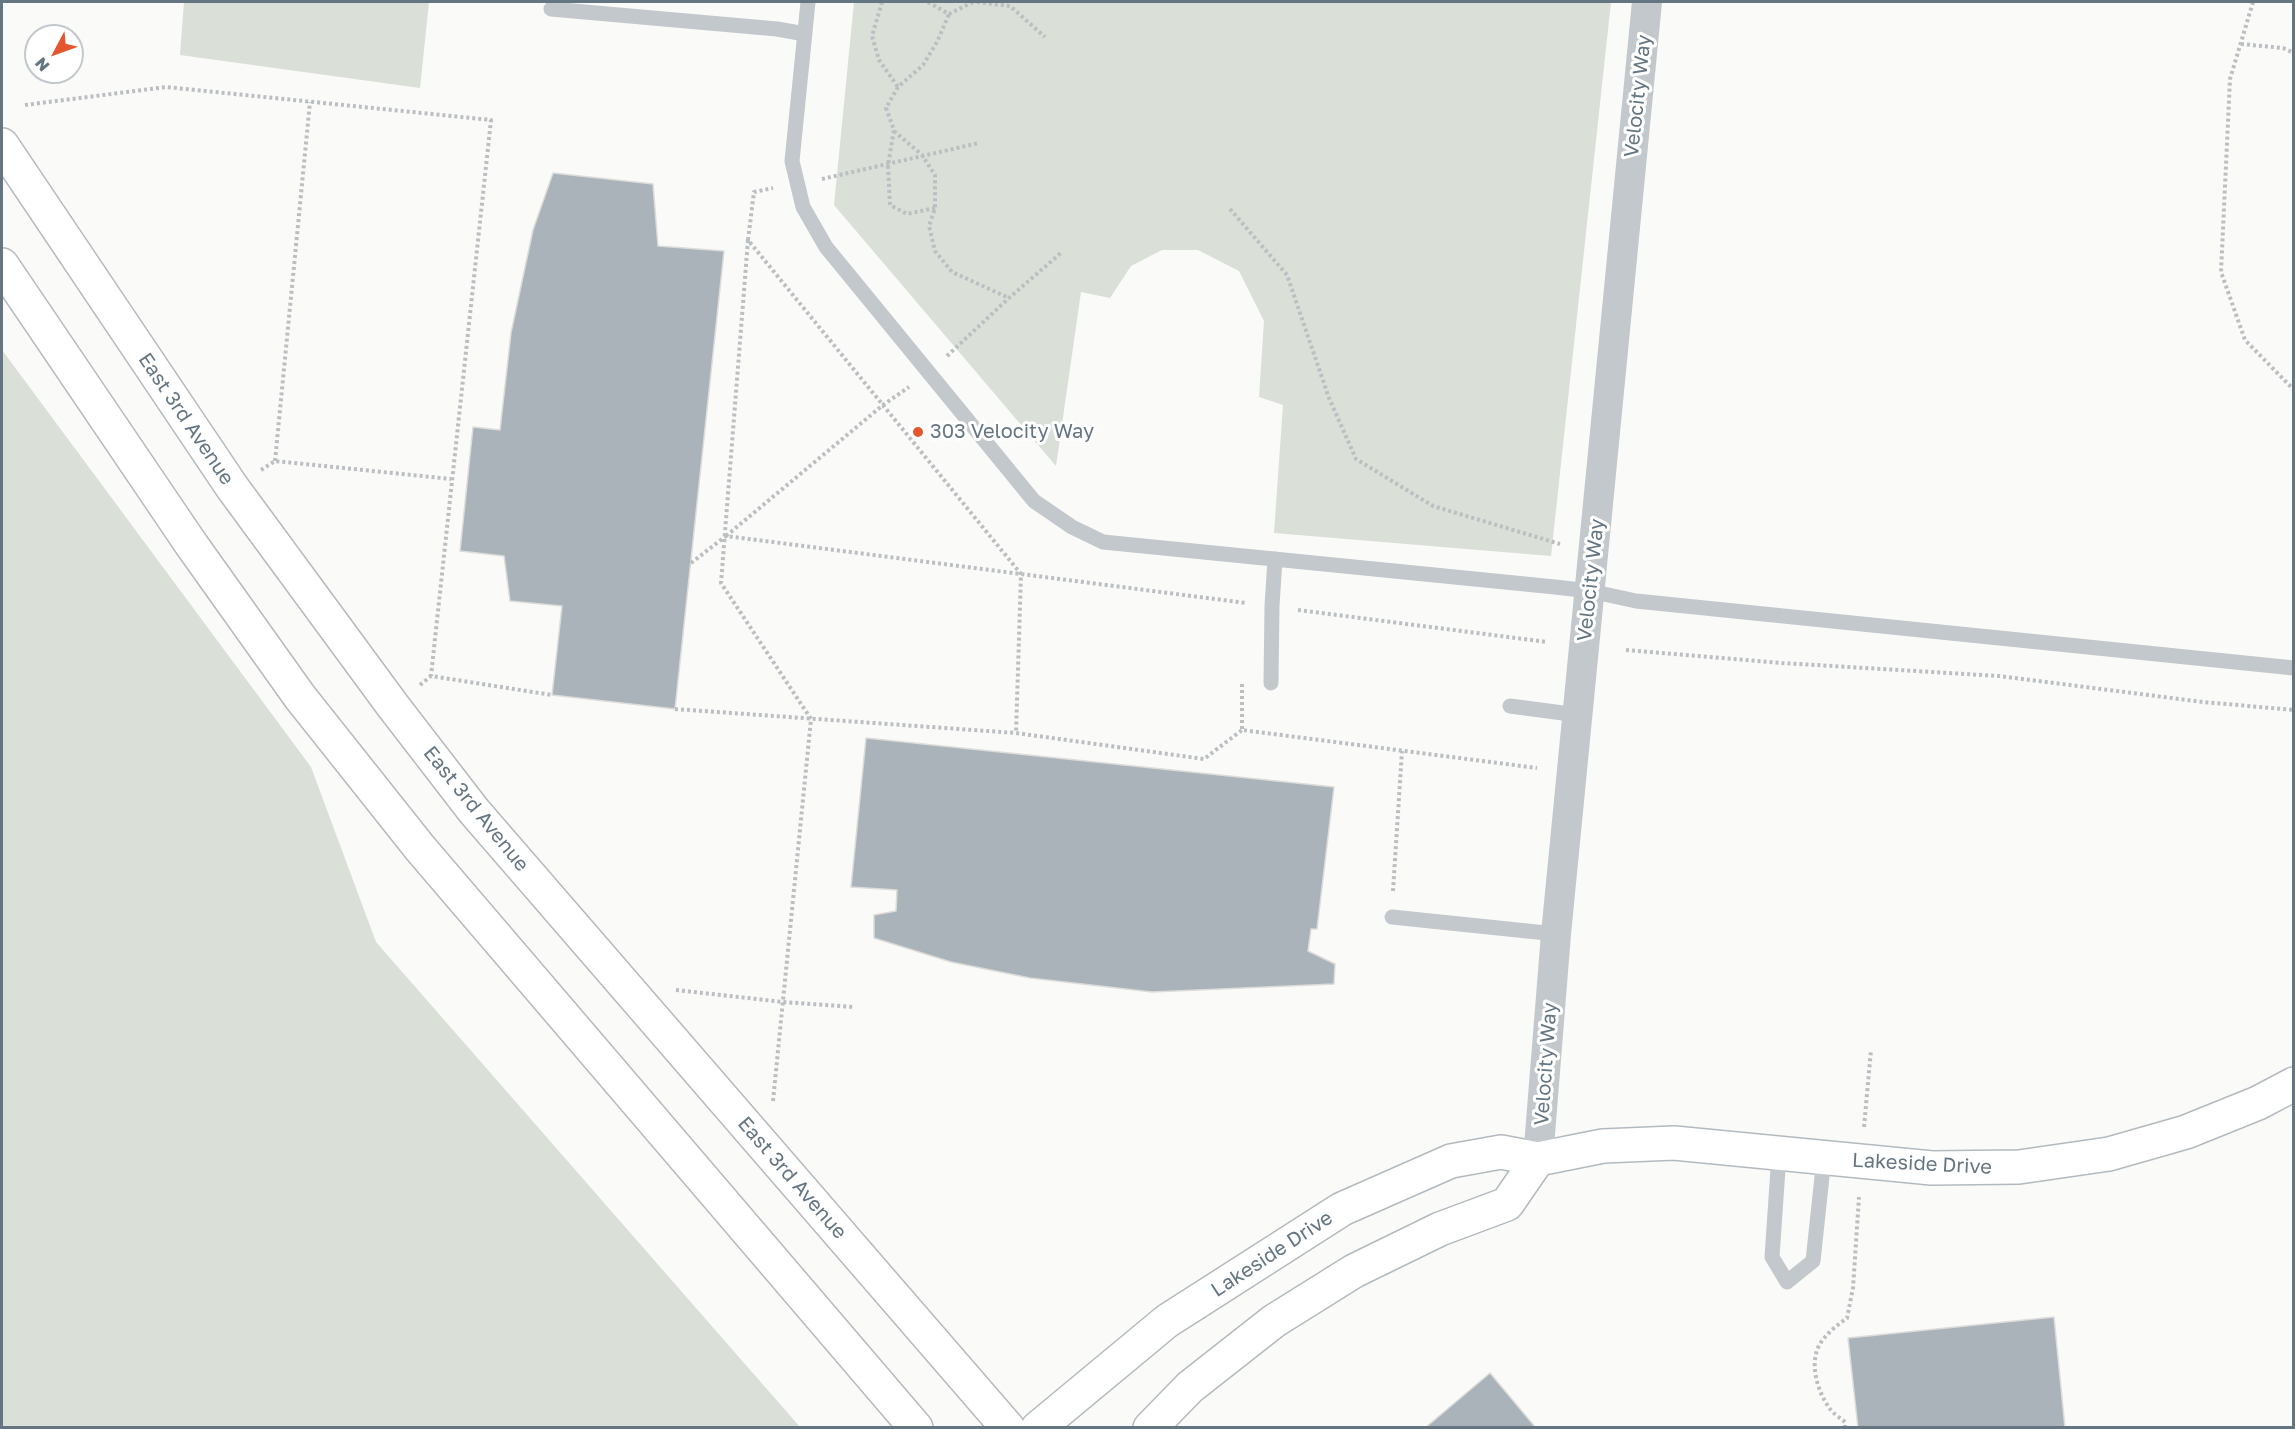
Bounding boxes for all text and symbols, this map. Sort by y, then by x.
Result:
north arrow [24,24,84,84]
street label: Velocity Way [1620,33,1656,159]
text: N [30,53,53,76]
street label: East 3rd Avenue [133,348,239,490]
place label: 303 Velocity Way [930,420,1094,444]
marker: 303 Velocity Way [911,425,925,439]
street label: Velocity Way [1573,517,1609,643]
street label: East 3rd Avenue [418,742,534,876]
street label: Velocity Way [1530,1002,1562,1126]
street label: East 3rd Avenue [732,1112,852,1244]
street label: Lakeside Drive [1852,1148,1992,1180]
street label: Lakeside Drive [1207,1206,1337,1302]

